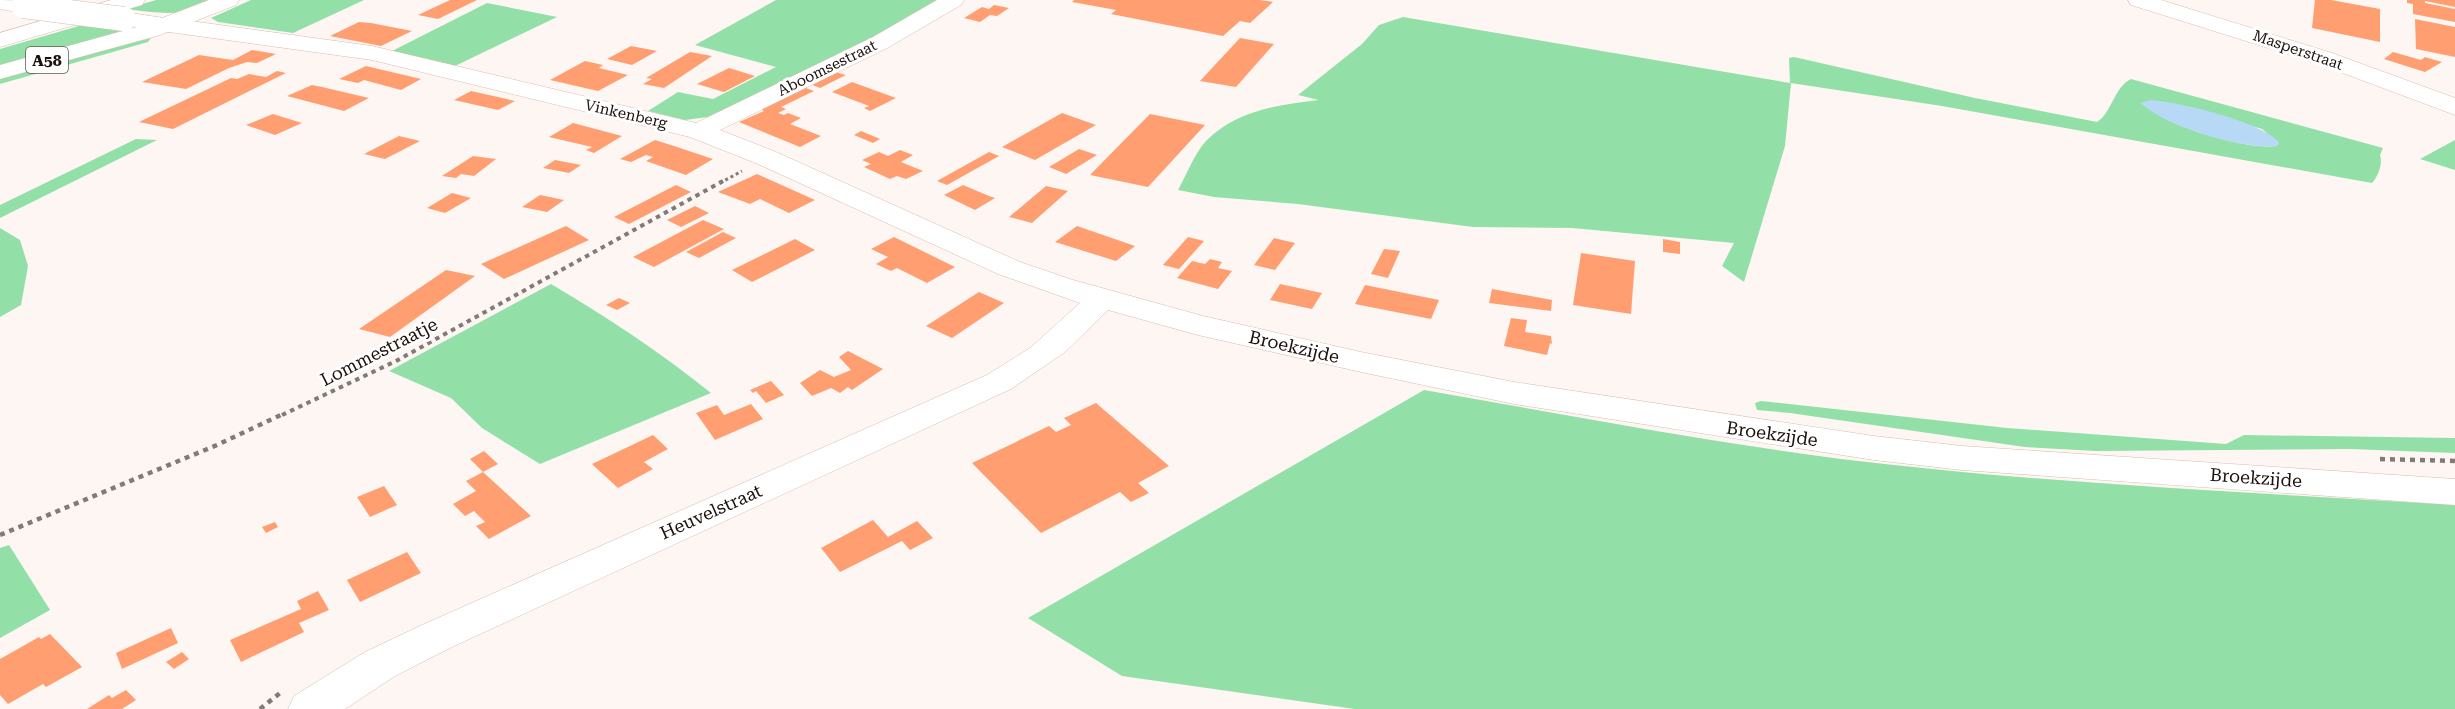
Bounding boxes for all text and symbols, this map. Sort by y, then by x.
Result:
street label: Masperstraat [2251,26,2346,74]
street label: Aboomsestraat [774,36,880,100]
road number: A58 [26,47,68,73]
street label: Vinkenberg [583,96,669,132]
street label: Lommestraatje [317,313,441,390]
street label: Broekzijde [1247,326,1342,367]
street label: Broekzijde [1725,417,1819,450]
street label: Broekzijde [2209,464,2303,491]
street label: Heuvelstraat [656,480,765,543]

